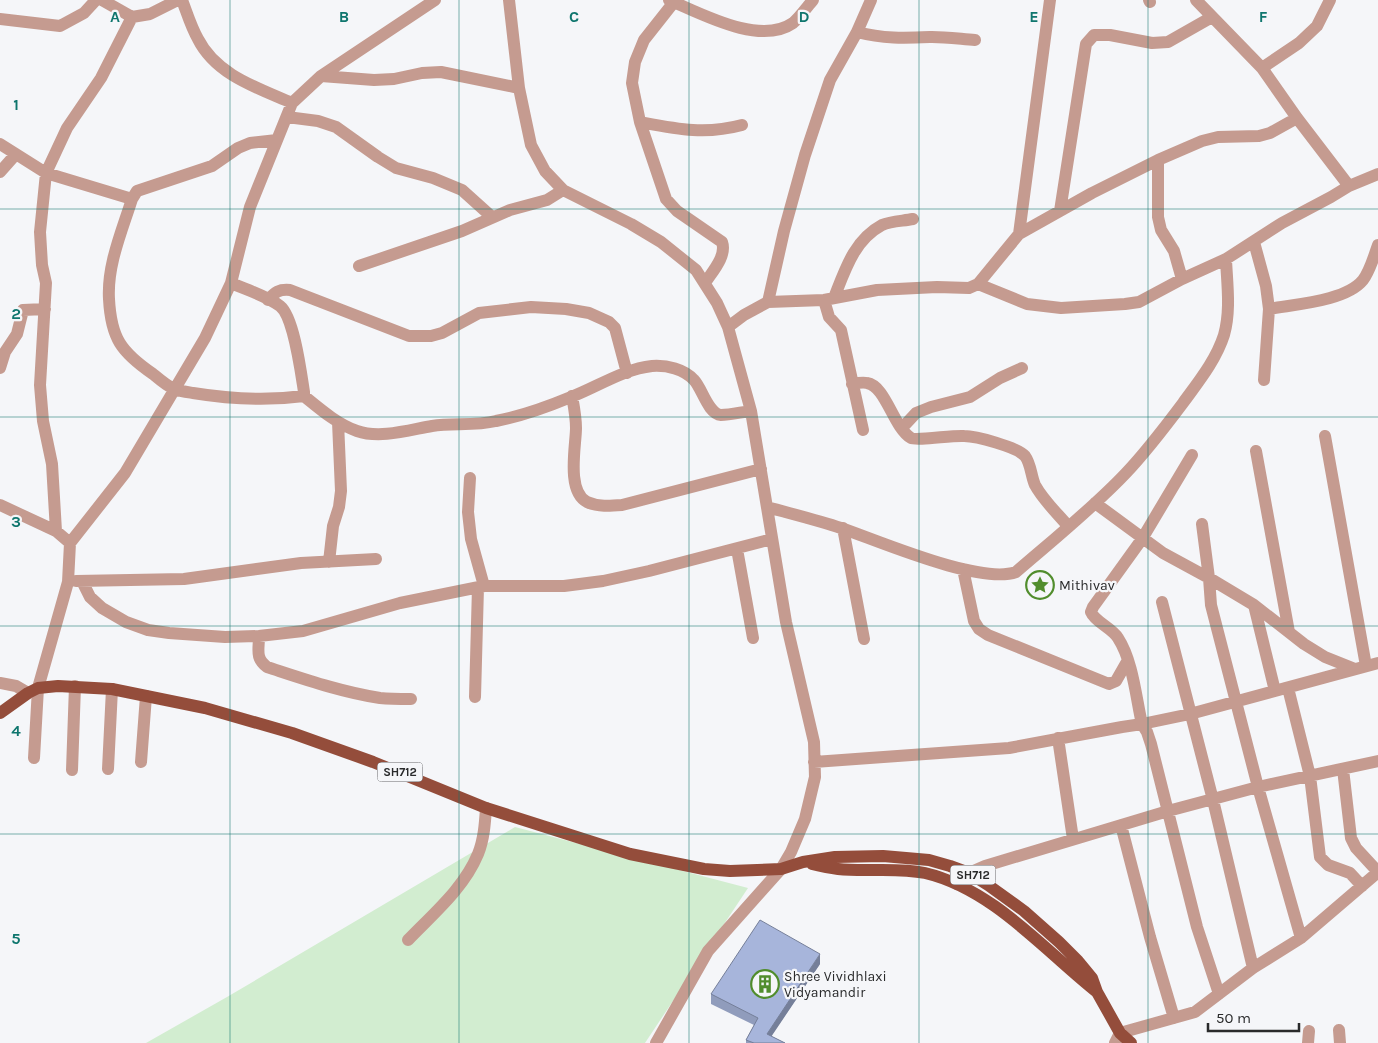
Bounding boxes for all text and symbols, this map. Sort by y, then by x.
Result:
text: A [110,7,120,26]
text: B [339,7,349,26]
text: C [569,7,579,26]
text: D [799,7,810,26]
text: E [1029,7,1039,26]
text: F [1259,7,1268,26]
text: 1 [13,95,19,114]
text: 2 [11,304,21,323]
text: 3 [11,512,21,531]
place icon: Mithivav [1025,570,1055,600]
place label: Mithivav [1059,577,1115,594]
text: 4 [11,721,21,740]
road number: SH712 [378,762,422,782]
road number: SH712 [950,866,996,884]
text: 5 [11,929,21,948]
place label: Shree Vividhlaxi Vidyamandir [784,968,887,1001]
building icon: Shree Vividhlaxi Vidyamandir [750,969,780,999]
scale bar [1208,1000,1299,1032]
text: 50 m [1216,1009,1251,1027]

